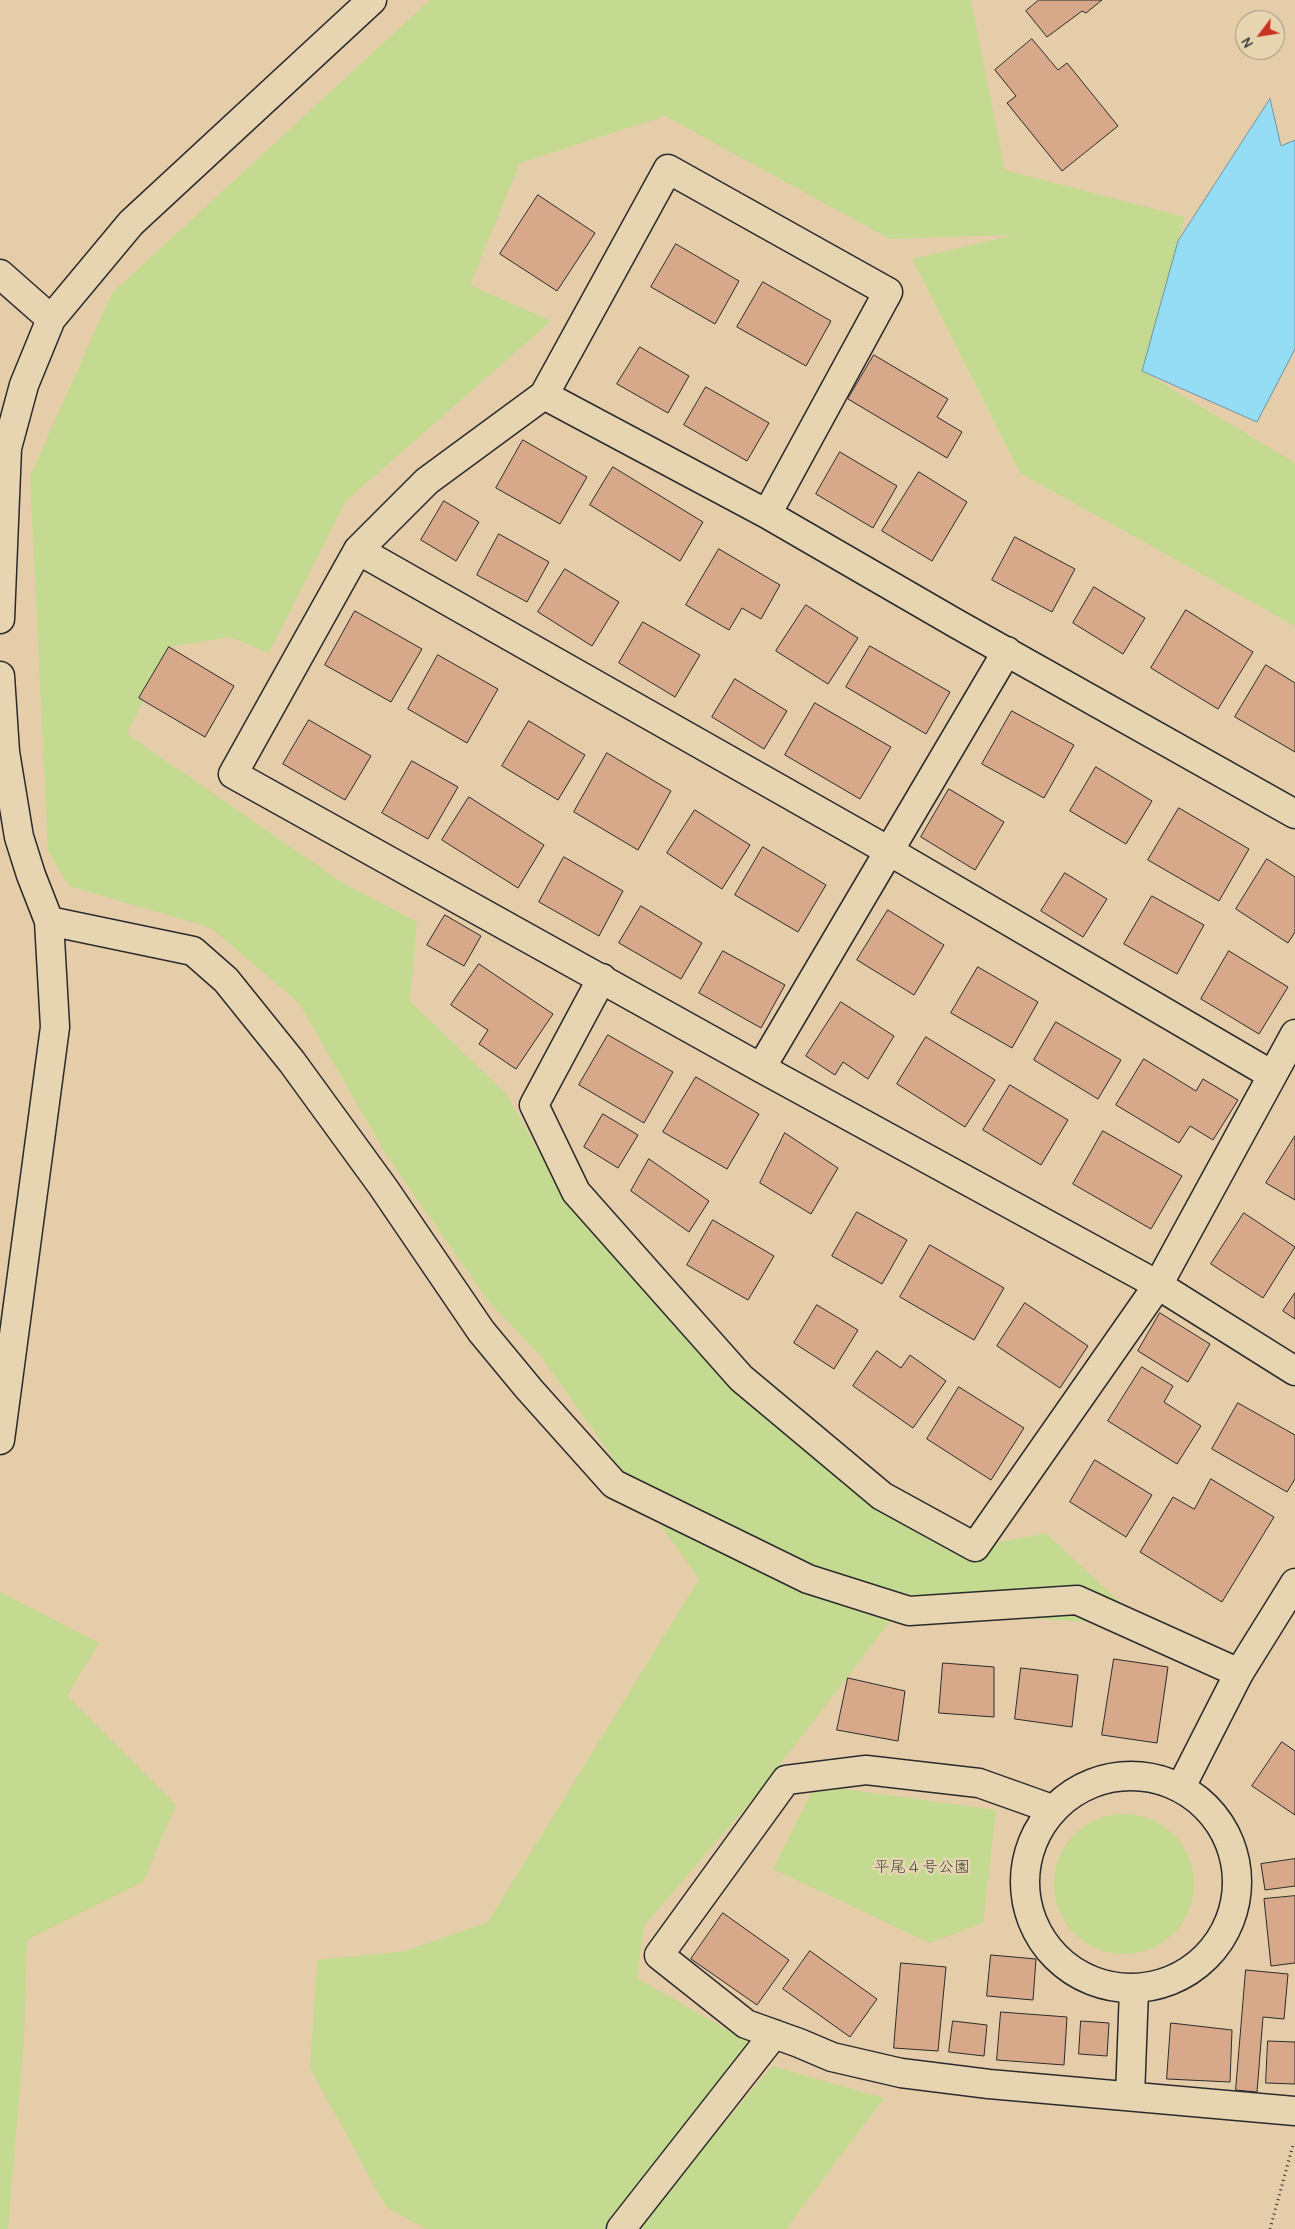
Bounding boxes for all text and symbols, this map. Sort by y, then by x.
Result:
north arrow [1235,10,1285,60]
text: N [1238,34,1257,51]
park label: 平尾４号公園 [874,1857,970,1877]

